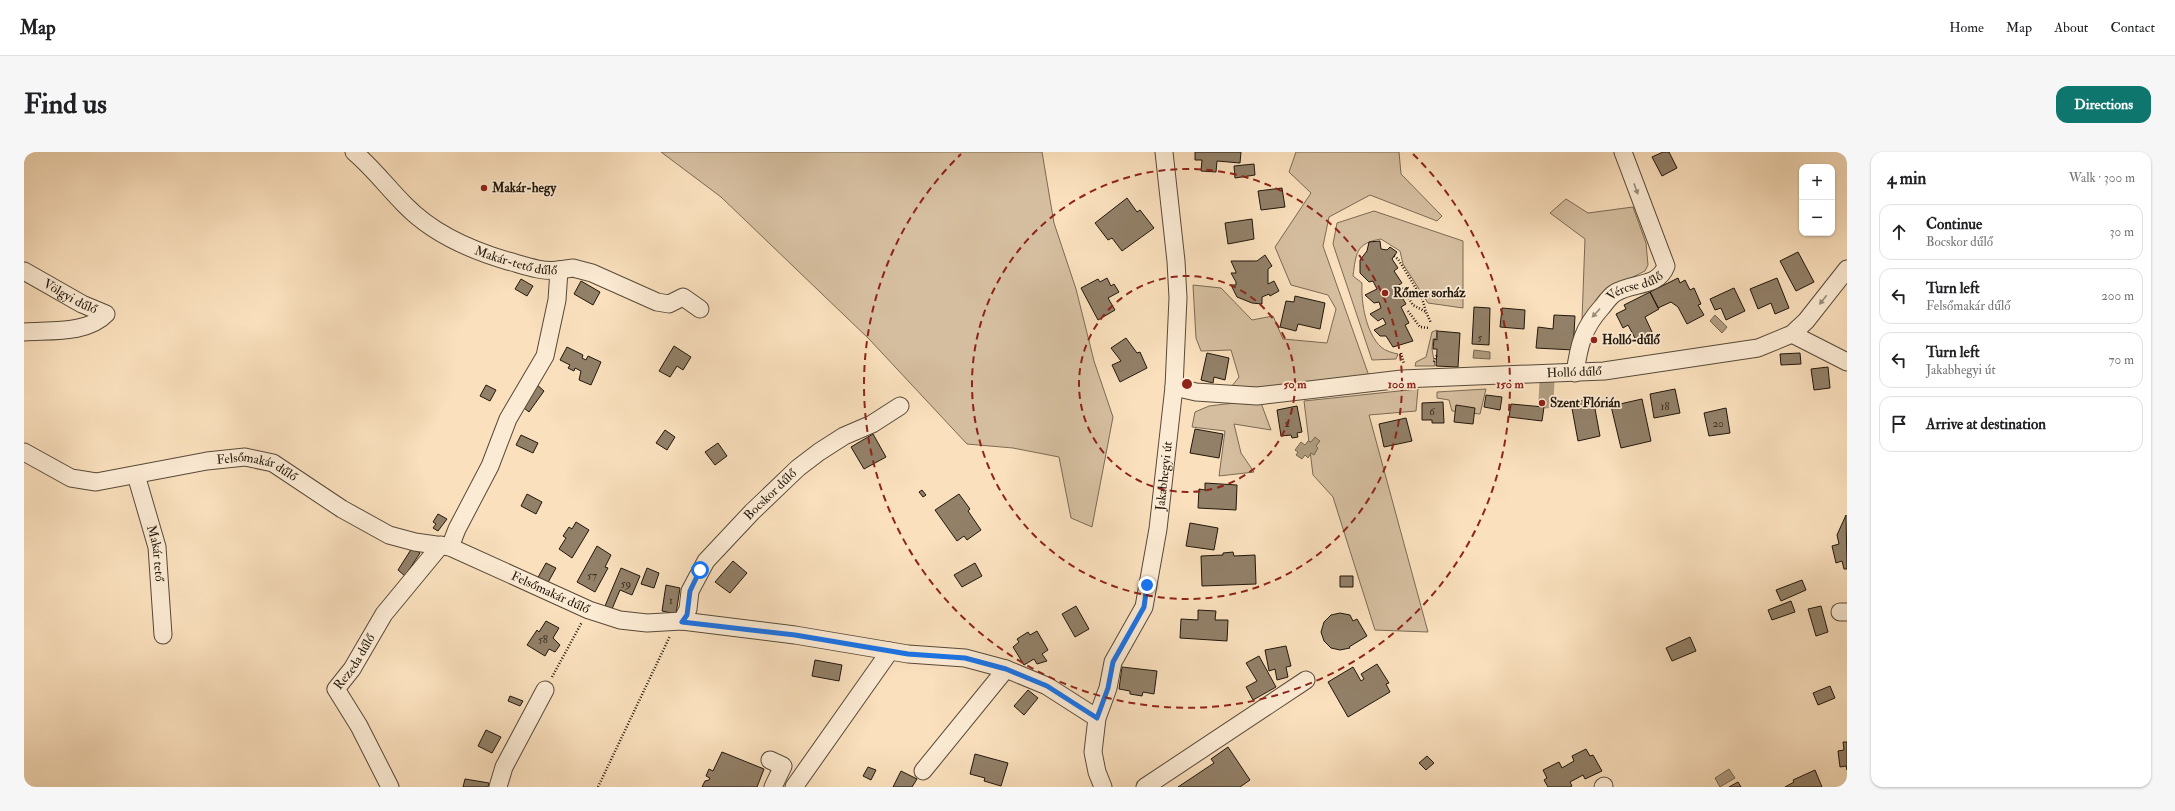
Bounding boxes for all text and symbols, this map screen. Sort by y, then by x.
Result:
text: Map [20,16,56,40]
text: Home [1949,19,1984,36]
text: Map [2006,19,2032,36]
text: About [2054,19,2088,36]
text: Contact [2110,19,2155,36]
button: Directions [2056,86,2151,123]
text: Find us [24,87,107,122]
map controls [1799,164,1835,236]
button: + [1799,164,1835,200]
text: 4 min [1887,168,1926,189]
text: Walk · 300 m [2069,170,2135,186]
place label: Makár-hegy [491,180,557,197]
marker: Makár-hegy [479,183,489,193]
one-way arrow [1633,183,1639,195]
button: − [1799,200,1835,236]
text: Continue [1926,215,1982,234]
icon: ahead [1888,221,1910,243]
text: 30 m [2110,224,2134,240]
text: Bocskor dűlő [1926,234,1993,250]
street label: Makár-tető dűlő [472,242,558,278]
street label: Vércse dűlő [1603,268,1667,304]
street label: Völgyi dűlő [40,276,100,318]
text: Turn left [1926,279,1980,298]
place label: Rőmer sorház [1393,285,1466,301]
icon: left [1888,285,1910,307]
marker: Rőmer sorház [1380,288,1390,298]
text: 200 m [2101,288,2134,304]
one-way arrow [1818,294,1827,305]
text: Felsőmakár dűlő [1926,298,2010,314]
one-way arrow [1591,308,1601,318]
house number: 5 [1478,331,1483,344]
place label: Holló-dűlő [1602,332,1660,348]
marker: Holló-dűlő [1589,335,1599,345]
text: Turn left [1926,343,1980,362]
icon: left [1888,349,1910,371]
text: 70 m [2109,352,2134,368]
text: Jakabhegyi út [1926,362,1996,378]
street label: Holló dűlő [1546,363,1603,381]
centre of rings [1180,377,1194,391]
text: 50 m [1283,377,1307,392]
text: 100 m [1388,377,1417,392]
text: 150 m [1496,377,1524,392]
place label: Szent Flórián [1550,395,1621,411]
marker: Szent Flórián [1537,398,1547,408]
house number: 18 [1660,400,1670,413]
house number: 6 [1429,405,1436,418]
icon: arrive [1888,413,1910,435]
text: Arrive at destination [1926,415,2046,434]
house number: 2 [1284,417,1290,430]
house number: 20 [1712,417,1724,430]
street label: Jakabhegyi út [1152,440,1176,513]
street label: Felsőmakár dűlő [216,449,301,485]
street label: Bocskor dűlő [741,465,801,523]
street label: Makár tető [143,523,167,583]
route start [691,561,709,579]
street label: Felsőmakár dűlő [509,568,593,618]
house number: 57 [587,569,597,582]
route end [1138,576,1156,594]
house number: 59 [621,577,631,590]
house number: 1 [669,594,673,607]
street label: Rezeda dűlő [331,630,379,693]
house number: 58 [538,633,548,646]

